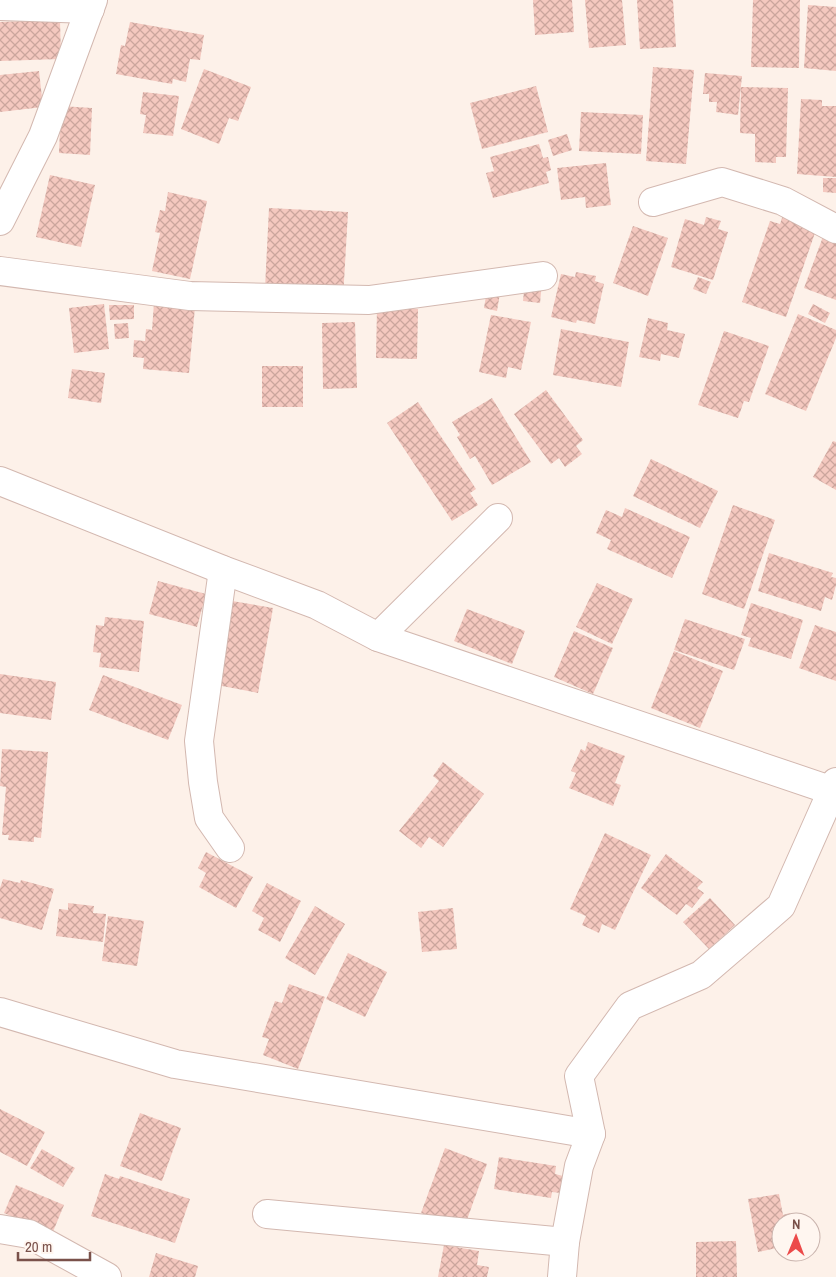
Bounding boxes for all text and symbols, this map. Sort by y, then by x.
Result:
north arrow [771,1212,821,1262]
text: N [792,1215,801,1233]
scale bar [18,1230,90,1262]
text: 20 m [25,1236,52,1257]

